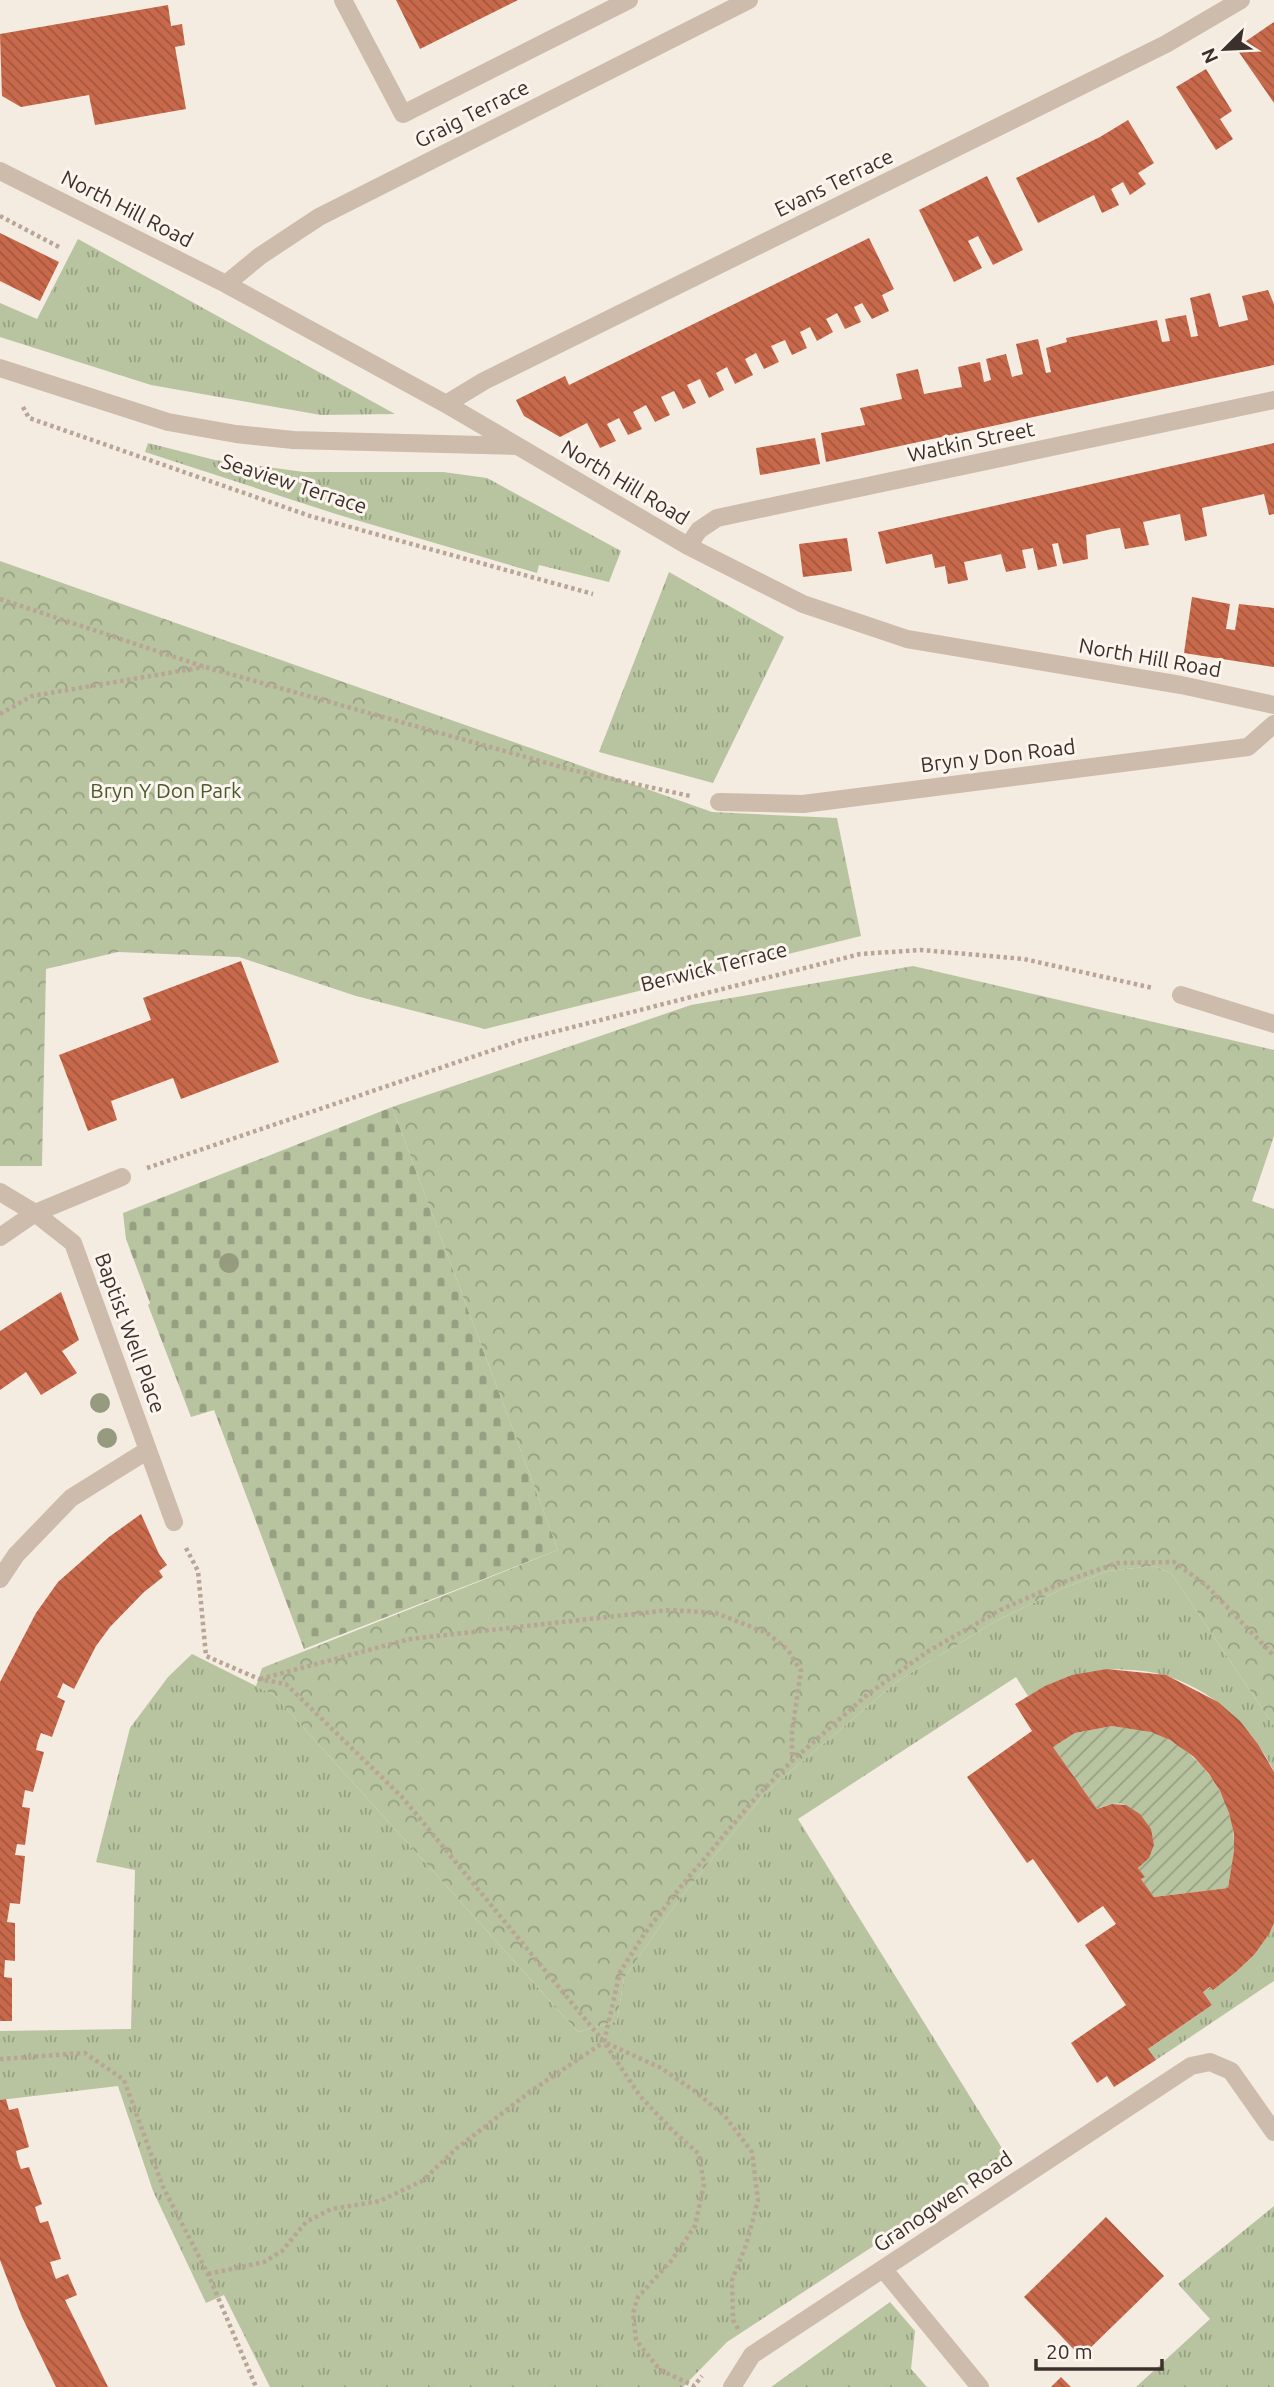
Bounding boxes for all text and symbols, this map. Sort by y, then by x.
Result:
north arrow [1190,14,1260,84]
text: N [1197,45,1222,67]
street label: Graig Terrace [410,74,533,152]
street label: Evans Terrace [770,143,897,221]
street label: North Hill Road [58,165,197,252]
street label: Watkin Street [905,416,1036,466]
street label: North Hill Road [558,435,694,530]
street label: Seaview Terrace [218,448,370,518]
street label: North Hill Road [1077,633,1223,681]
street label: Bryn y Don Road [919,734,1077,776]
park label: Bryn Y Don Park [90,778,242,802]
street label: Berwick Terrace [638,936,790,996]
street label: Baptist Well Place [91,1249,171,1416]
street label: Granogwen Road [869,2146,1016,2256]
scale bar [1036,2328,1162,2372]
text: 20 m [1046,2339,1093,2363]

